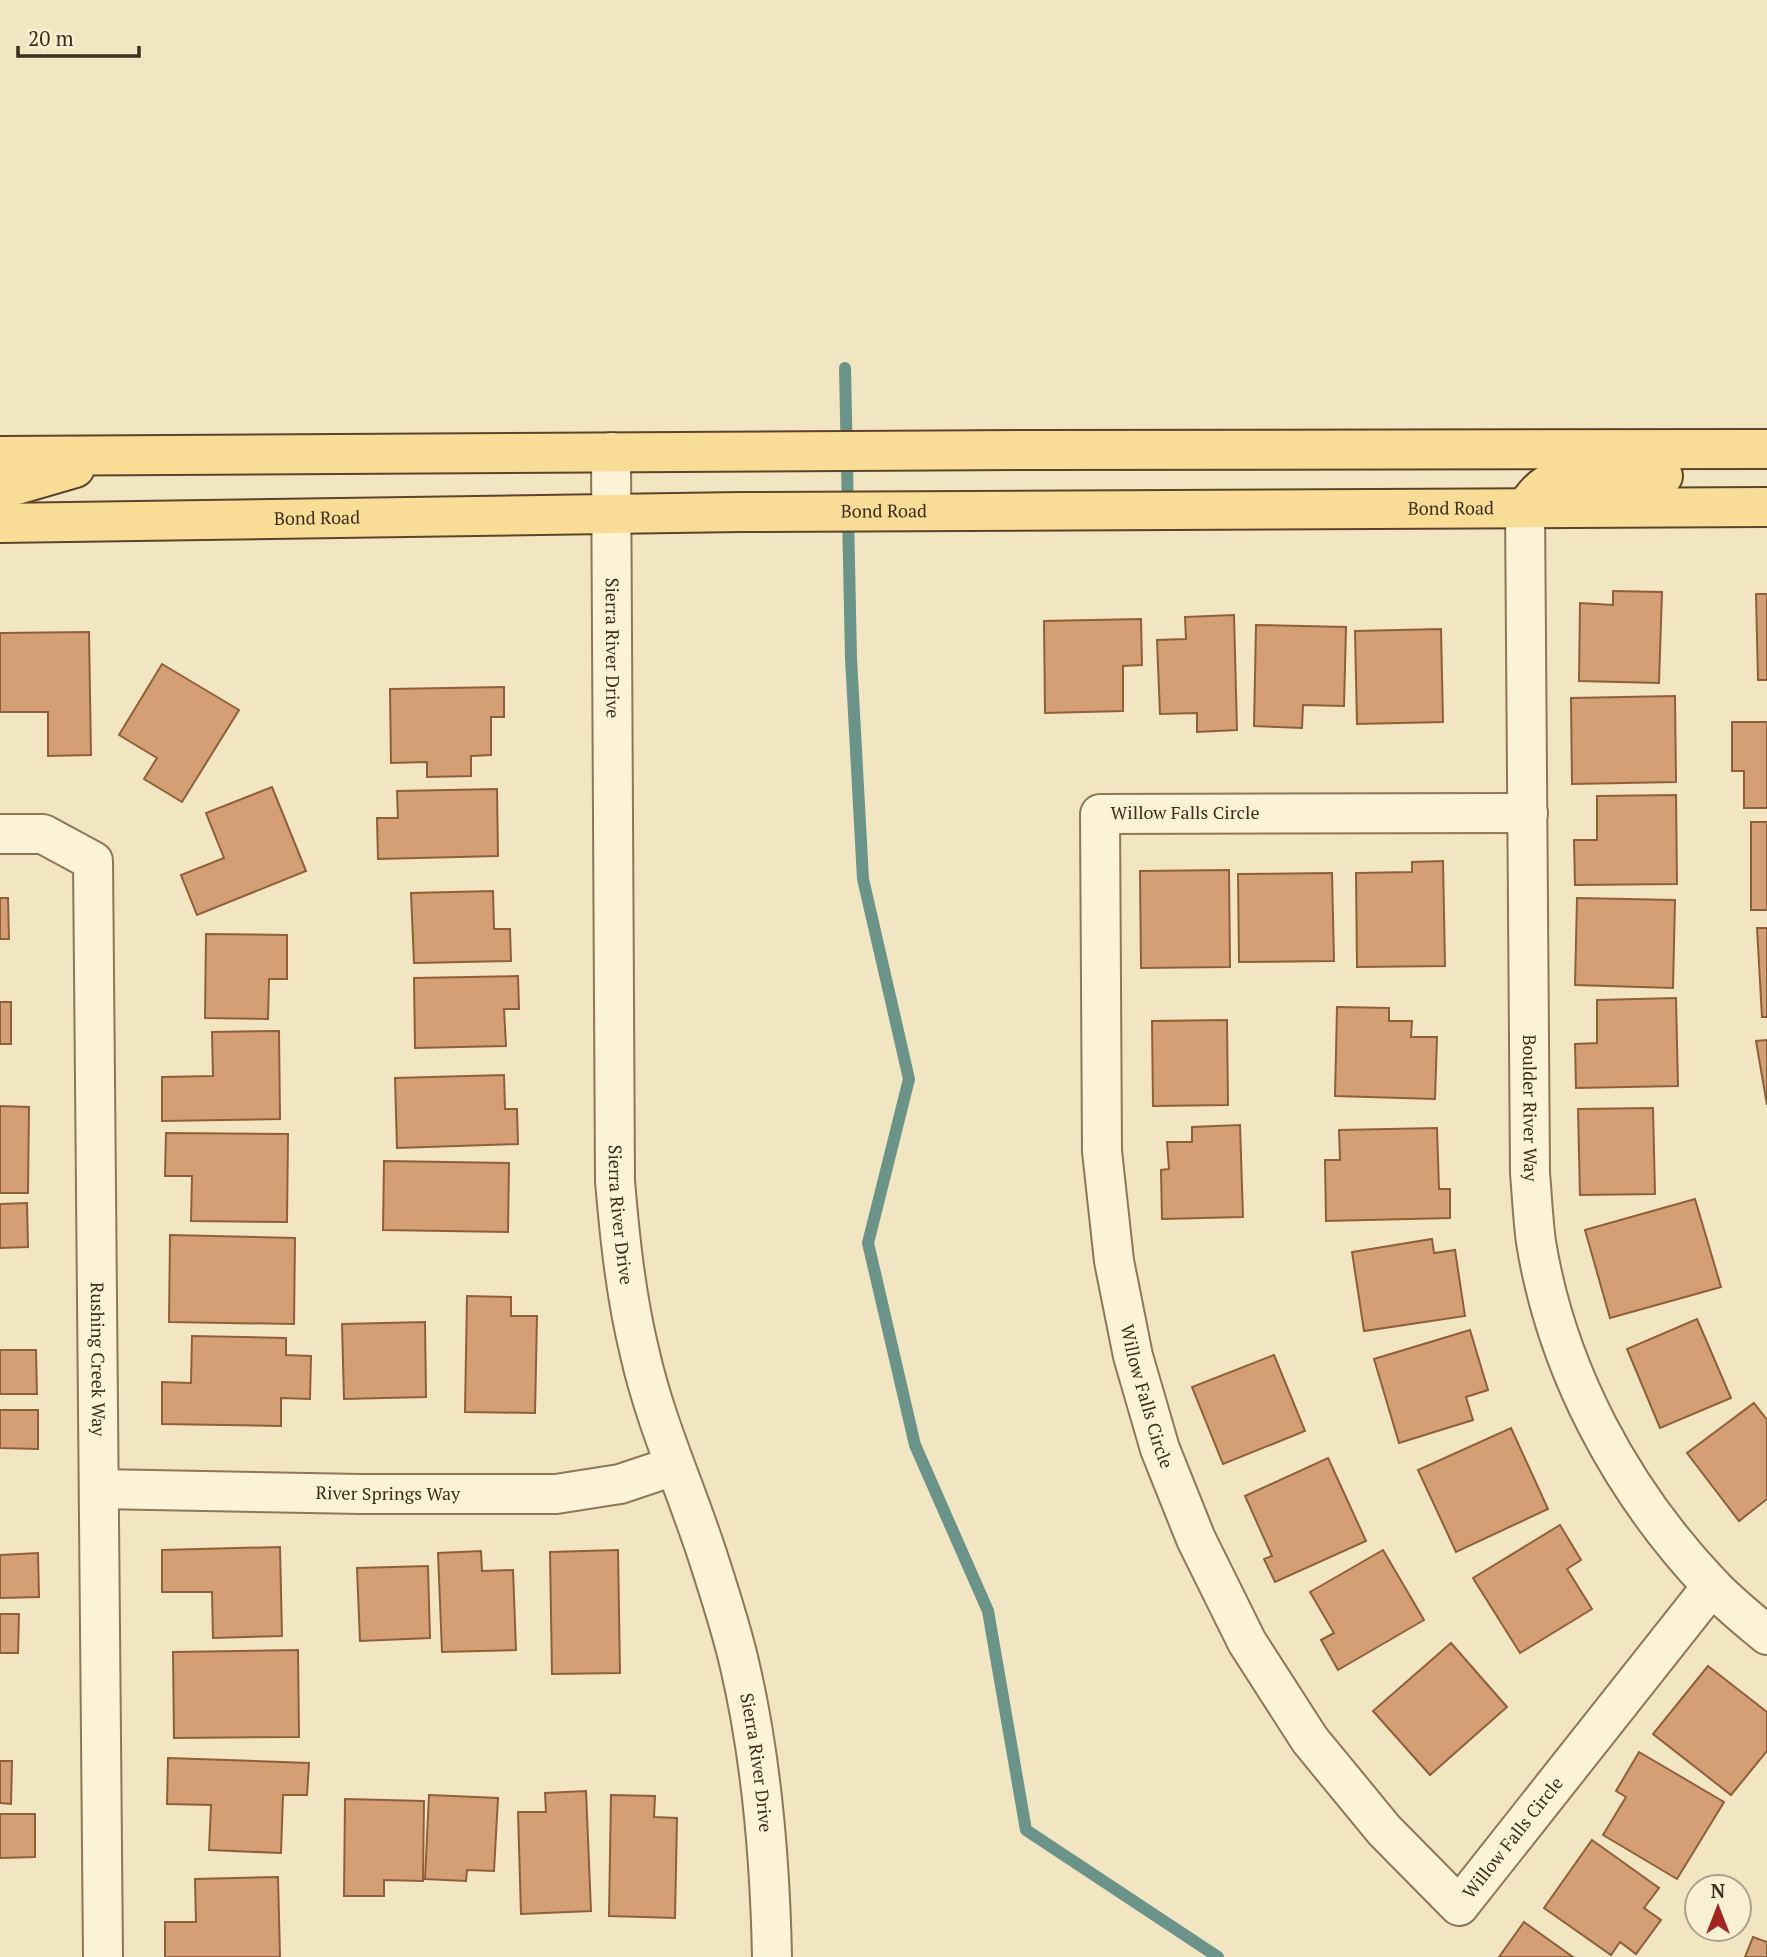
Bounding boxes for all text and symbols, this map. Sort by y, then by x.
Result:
scale bar [18,14,138,58]
text: 20 m [28,24,74,52]
street label: Bond Road [1408,495,1494,520]
street label: Bond Road [841,498,927,523]
street label: Bond Road [274,505,360,530]
street label: Sierra River Drive [601,578,625,718]
street label: Willow Falls Circle [1111,800,1259,824]
street label: Boulder River Way [1518,1034,1544,1183]
street label: Sierra River Drive [604,1145,639,1286]
street label: Rushing Creek Way [86,1282,111,1437]
street label: Willow Falls Circle [1116,1322,1180,1472]
street label: River Springs Way [316,1480,461,1505]
street label: Sierra River Drive [735,1691,779,1833]
street label: Willow Falls Circle [1457,1771,1568,1903]
north arrow [1683,1873,1753,1943]
text: N [1711,1878,1726,1903]

